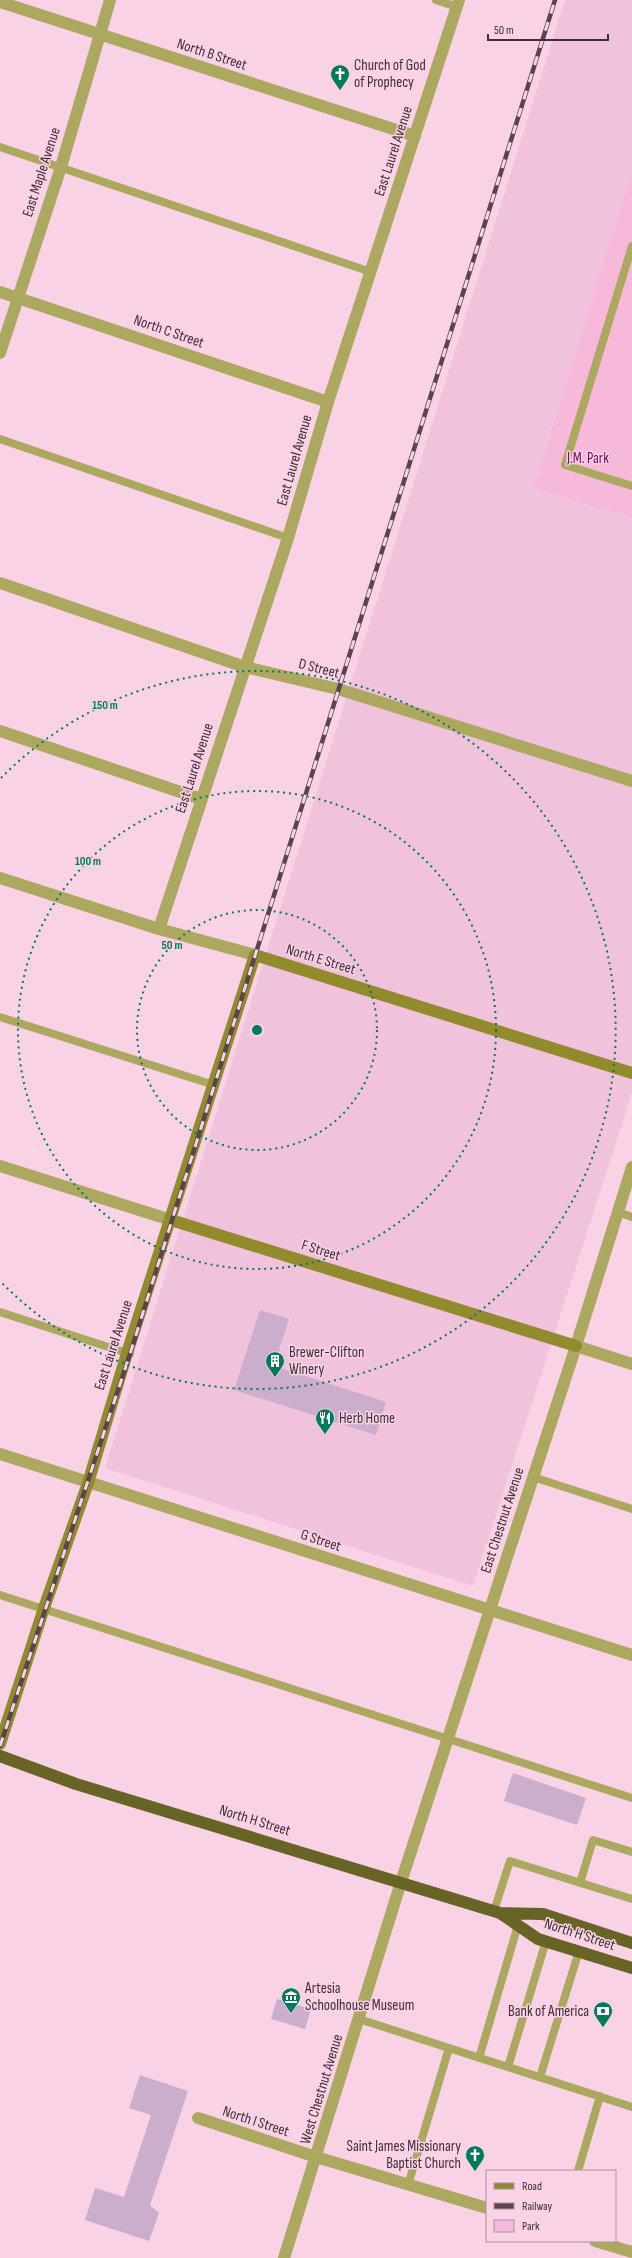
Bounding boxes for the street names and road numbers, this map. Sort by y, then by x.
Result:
street label: North B Street [174,34,250,75]
street label: East Laurel Avenue [370,104,417,199]
street label: East Maple Avenue [18,125,65,219]
street label: North C Street [131,311,207,352]
street label: East Laurel Avenue [272,413,317,508]
street label: D Street [296,654,342,683]
street label: East Laurel Avenue [171,721,218,816]
street label: North E Street [284,940,358,979]
street label: F Street [299,1236,343,1266]
street label: East Laurel Avenue [90,1298,137,1393]
street label: East Chestnut Avenue [476,1465,529,1575]
street label: G Street [298,1525,344,1556]
street label: North H Street [217,1801,293,1840]
street label: North H Street [542,1914,618,1955]
street label: West Chestnut Avenue [296,2032,347,2146]
street label: North I Street [220,2102,292,2141]

